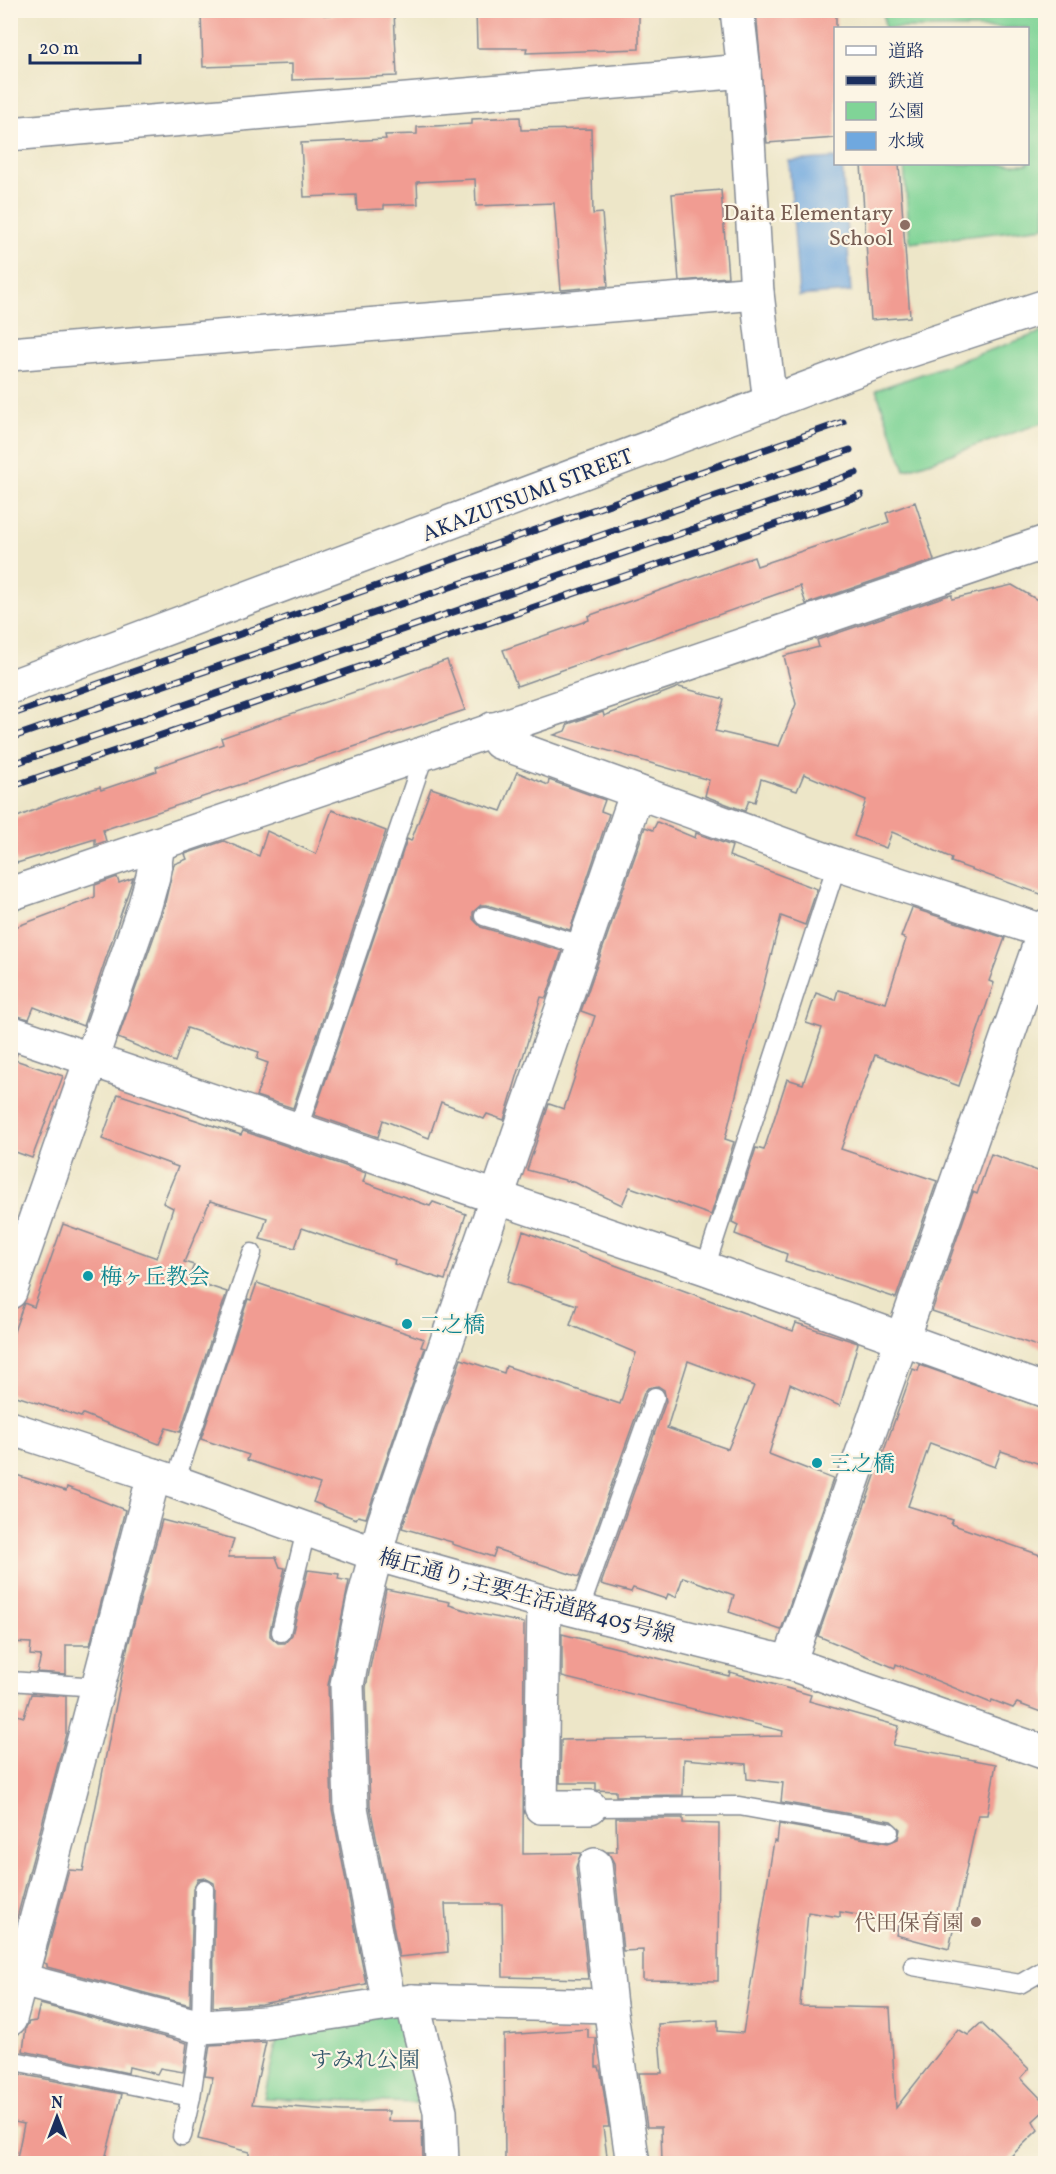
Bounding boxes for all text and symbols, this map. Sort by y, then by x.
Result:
scale bar [30,27,140,65]
legend [834,27,1029,165]
text: 20 m [39,37,79,62]
text: 道路 [888,40,924,65]
text: 鉄道 [888,70,924,95]
text: 公園 [888,100,924,125]
text: 水域 [888,130,924,155]
place label: Daita Elementary School [723,199,893,255]
marker: Daita Elementary School [898,218,912,232]
street label: AKAZUTSUMI STREET [418,442,638,551]
place label: 梅ヶ丘教会 [100,1263,210,1294]
marker: 梅ヶ丘教会 [81,1269,95,1283]
place label: 二之橋 [419,1311,485,1342]
marker: 二之橋 [400,1317,414,1331]
place label: 三之橋 [829,1450,895,1481]
marker: 三之橋 [810,1456,824,1470]
street label: 梅丘通り;主要生活道路405号線 [375,1543,678,1652]
place label: 代田保育園 [854,1909,964,1940]
marker: 代田保育園 [969,1915,983,1929]
park label: すみれ公園 [310,2046,420,2077]
north arrow [27,2087,87,2147]
text: N [51,2093,63,2115]

